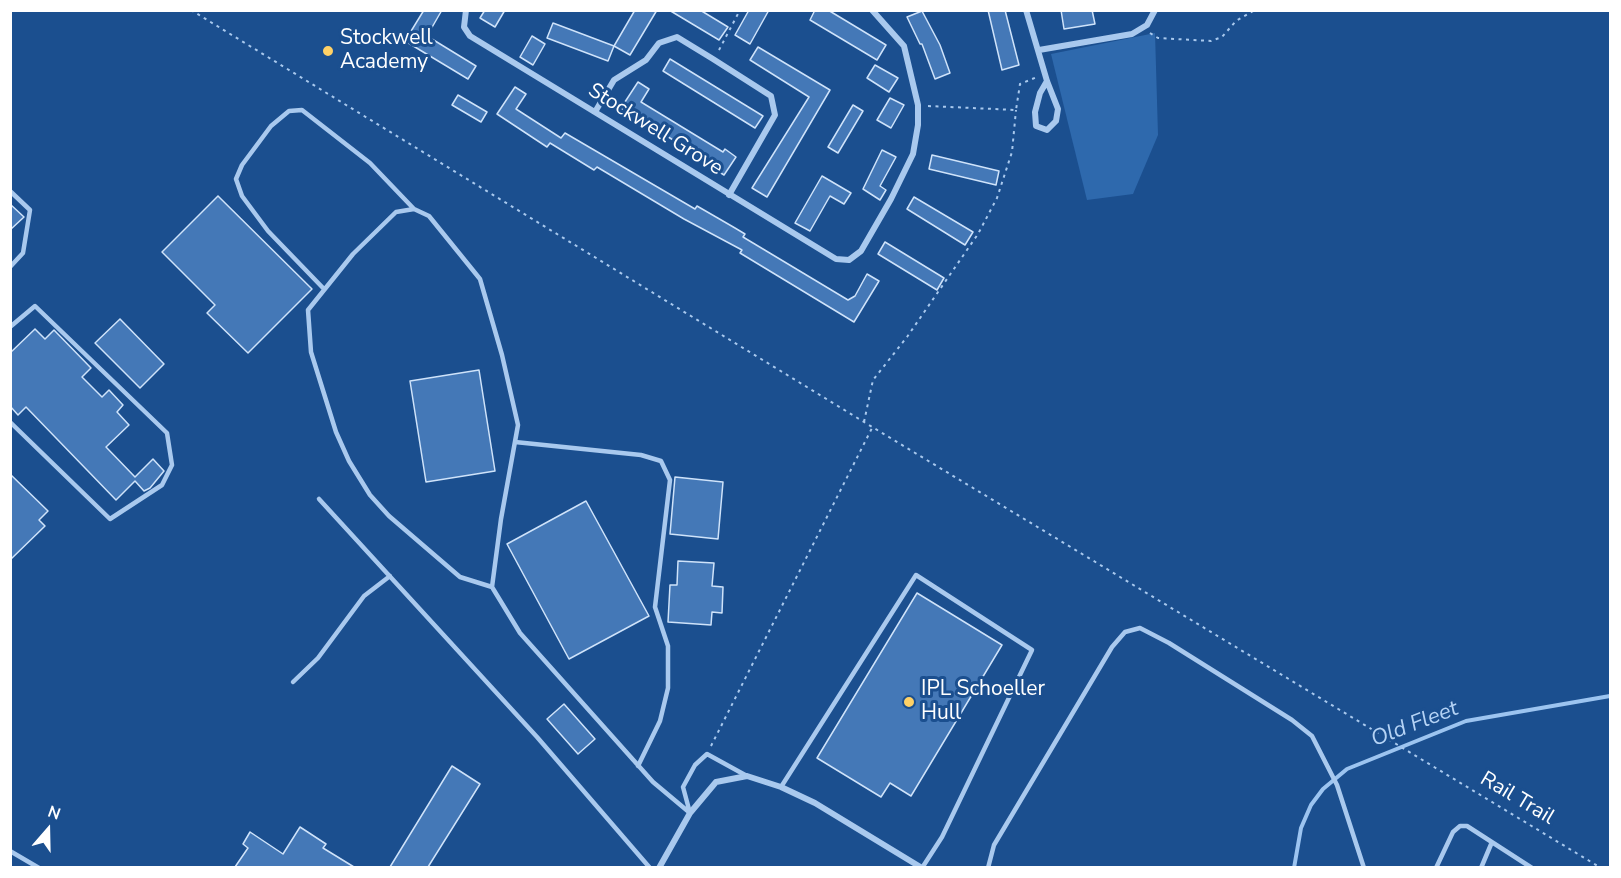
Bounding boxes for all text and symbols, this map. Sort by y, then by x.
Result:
place label: Stockwell Academy [340,26,433,76]
marker: Stockwell Academy [321,44,335,58]
street label: Stockwell Grove [583,78,727,182]
place label: IPL Schoeller Hull [921,677,1045,727]
marker: IPL Schoeller Hull [902,695,916,709]
water label: Old Fleet [1368,696,1462,754]
street label: Rail Trail [1475,767,1559,831]
north arrow [18,800,78,860]
text: N [45,801,64,825]

